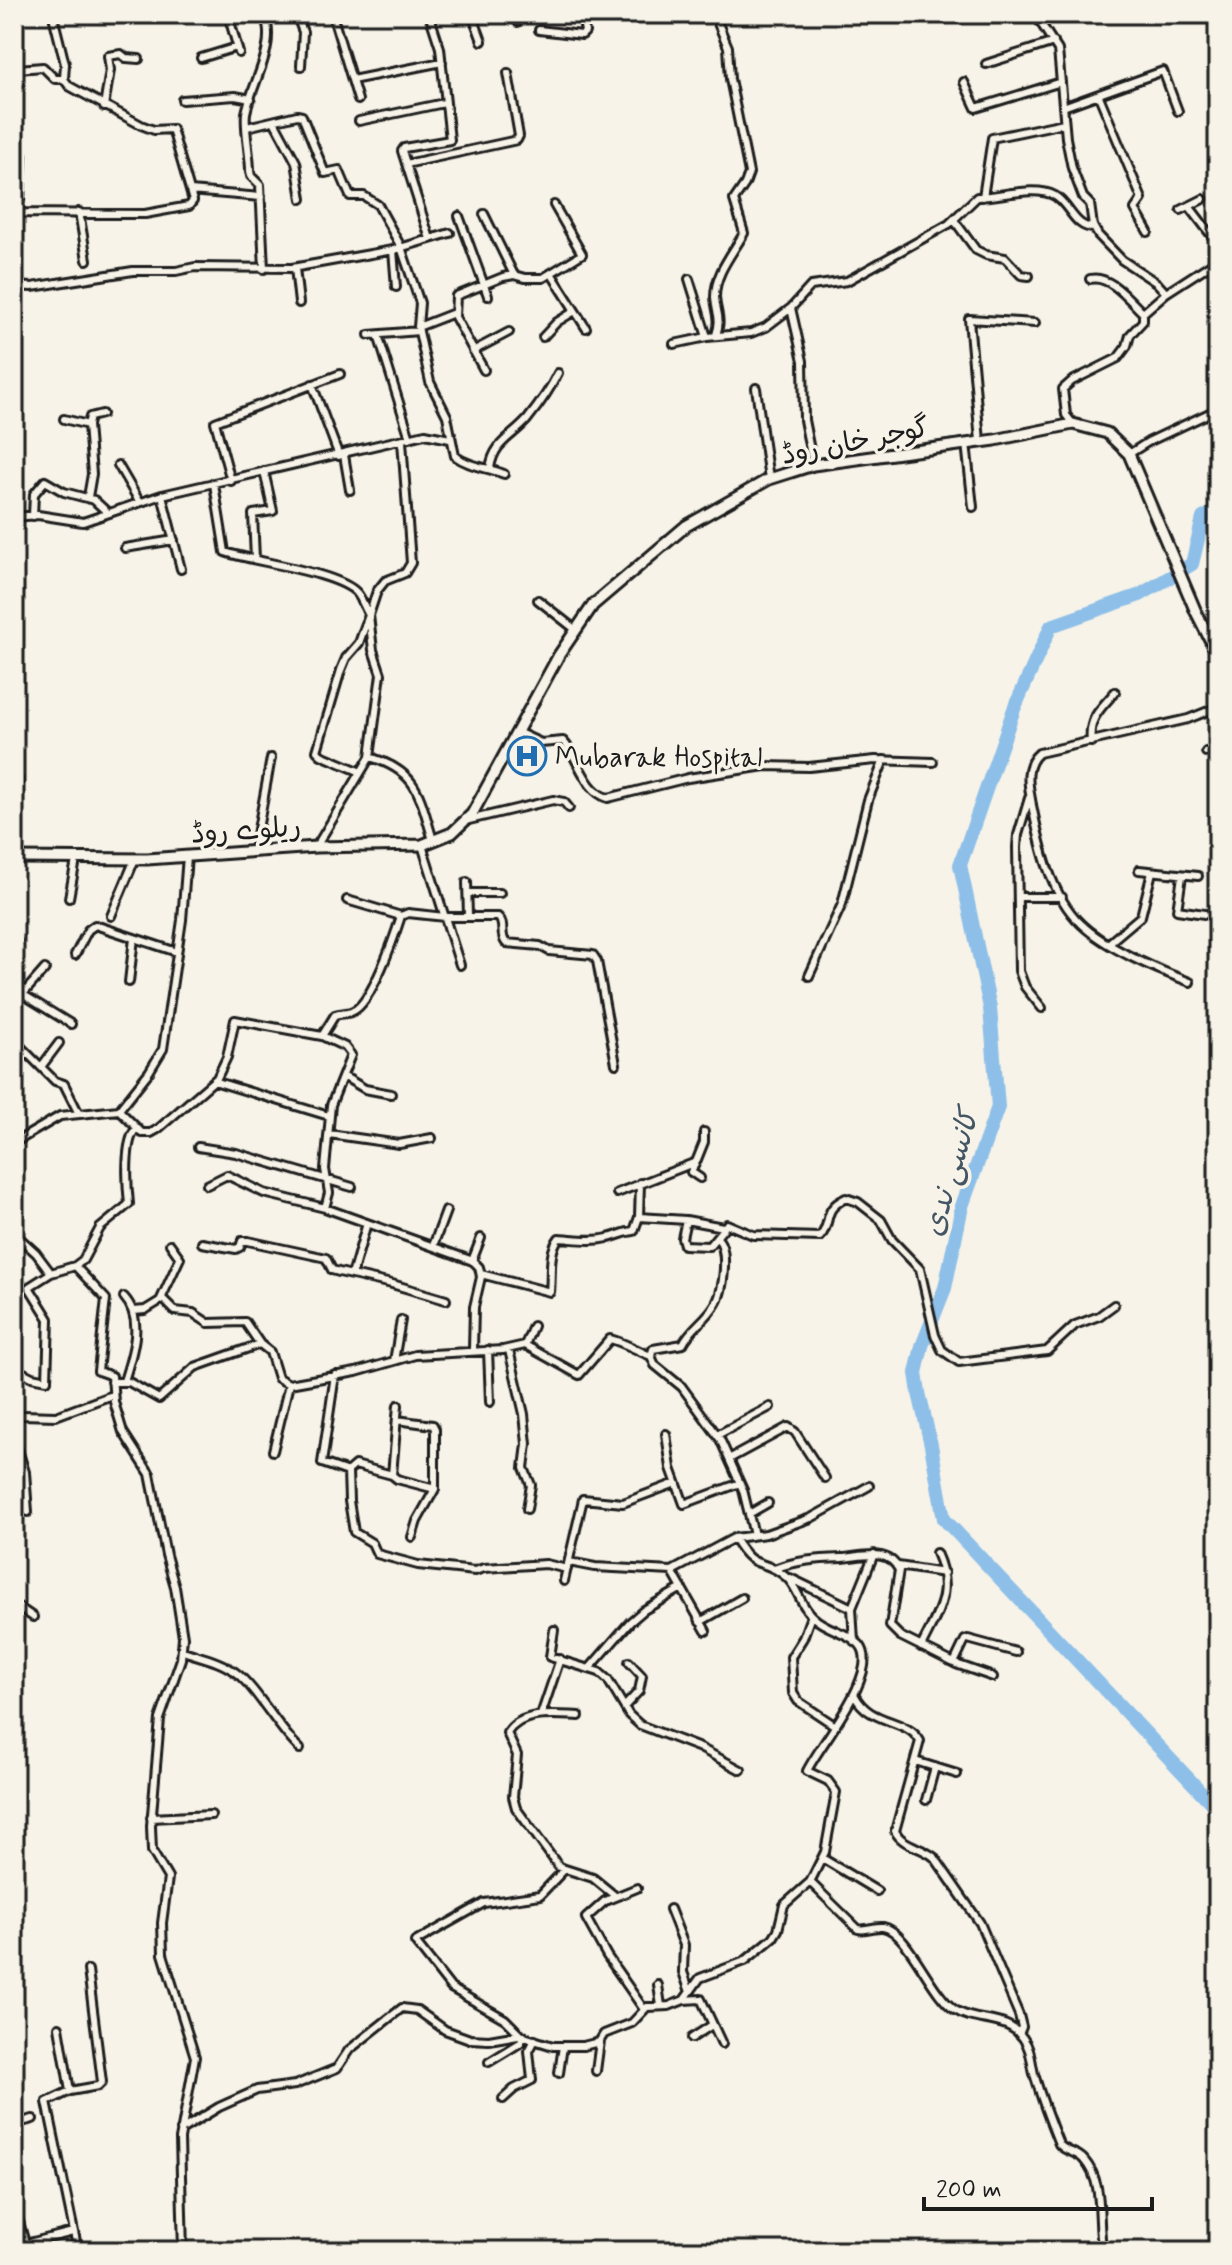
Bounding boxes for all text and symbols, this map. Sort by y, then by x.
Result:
street label: گوجر خان روڈ [779,410,932,475]
hospital icon: Mubarak Hospital [506,735,548,777]
place label: Mubarak Hospital [555,740,762,777]
street label: ریلوے روڈ [190,809,302,854]
water label: کانسی ندی [914,1101,991,1241]
scale bar [924,2161,1152,2211]
text: 200 m [936,2175,1002,2206]

